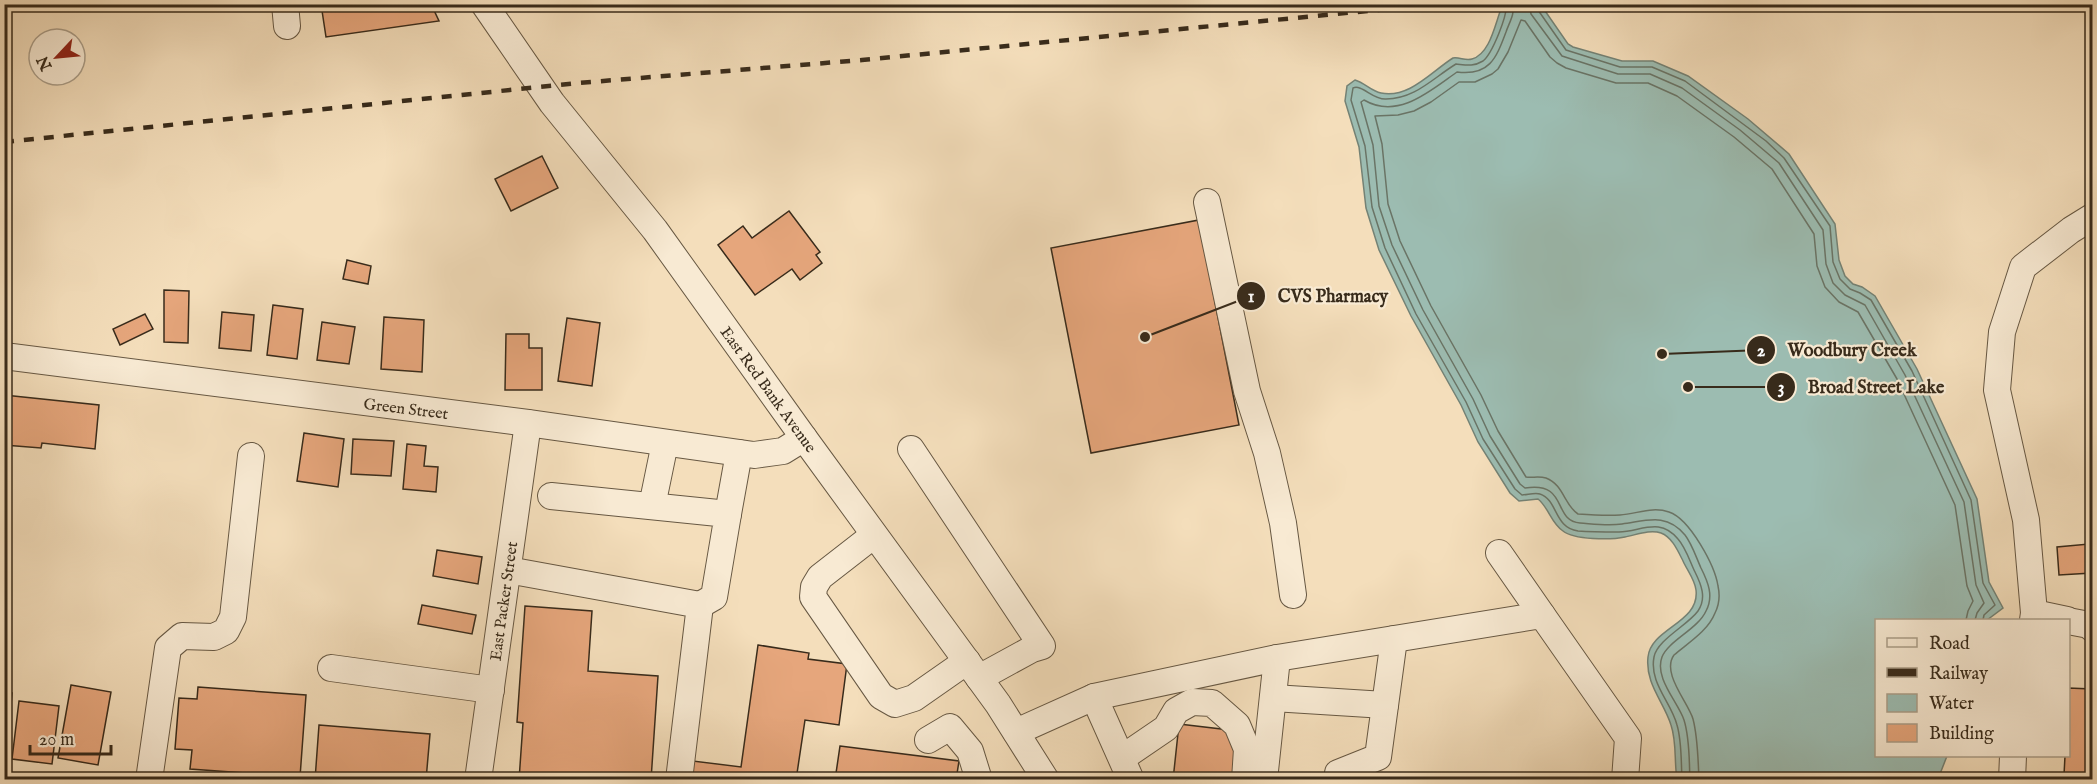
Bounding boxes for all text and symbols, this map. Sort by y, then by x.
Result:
north arrow [27,27,87,87]
text: N [33,52,58,74]
callout: CVS Pharmacy [1236,278,1400,314]
text: 1 [1248,286,1255,309]
text: CVS Pharmacy [1278,286,1389,309]
street label: East Red Bank Avenue [715,323,820,457]
callout: Woodbury Creek [1746,332,1929,368]
text: 2 [1757,340,1766,363]
text: Woodbury Creek [1786,340,1918,363]
callout: Broad Street Lake [1766,369,1956,405]
text: 3 [1778,377,1784,400]
text: Broad Street Lake [1808,377,1945,400]
street label: Green Street [362,395,450,425]
street label: East Packer Street [487,540,523,662]
legend [1875,619,2070,757]
text: Road [1929,633,1970,656]
text: Railway [1929,663,1988,686]
text: Water [1929,693,1974,716]
scale bar [30,718,111,756]
text: Building [1929,723,1994,746]
text: 20 m [39,729,74,752]

